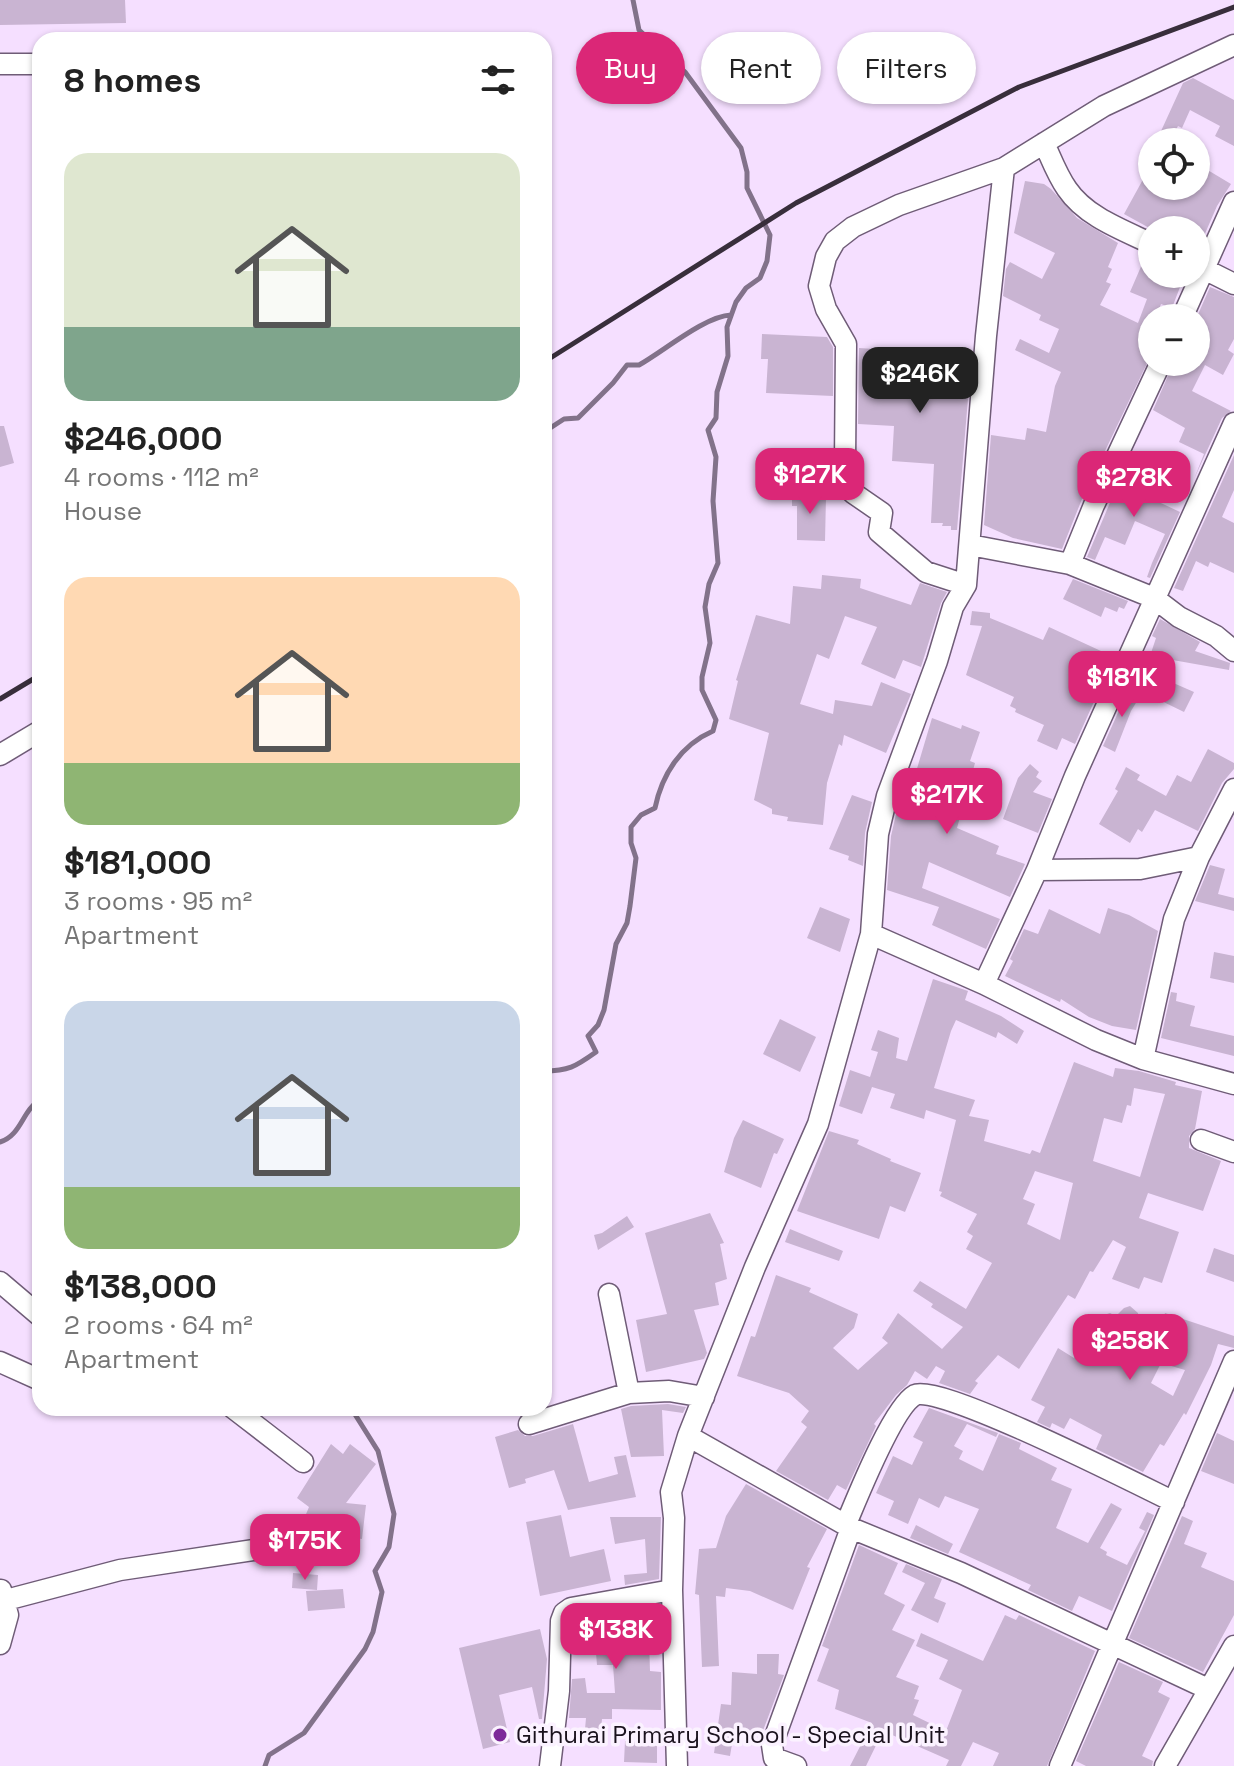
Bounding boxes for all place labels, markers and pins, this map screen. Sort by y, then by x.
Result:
pin: $246K [864,347,976,415]
pin: $127K [754,448,866,516]
pin: $278K [1078,451,1190,519]
pin: $181K [1066,651,1178,719]
pin: $217K [891,768,1003,836]
pin: $258K [1074,1314,1186,1382]
pin: $175K [249,1514,361,1582]
pin: $138K [560,1603,672,1671]
place label: Githurai Primary School - Special Unit [516,1719,945,1750]
marker: Githurai Primary School - Special Unit [491,1726,509,1744]

